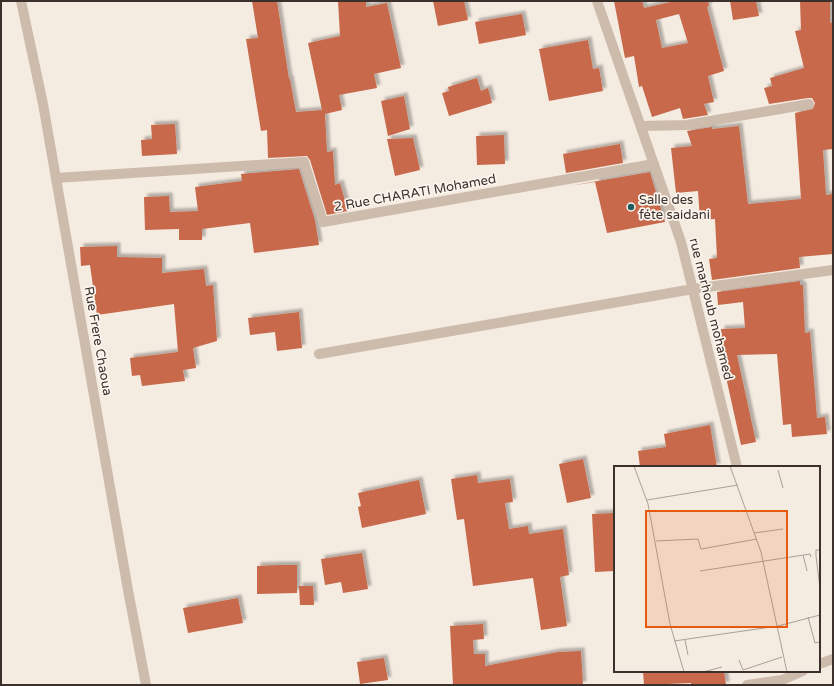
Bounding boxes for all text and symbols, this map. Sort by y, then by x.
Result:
street label: 2 Rue CHARATI Mohamed [333,171,497,215]
place label: Salle des féte saidani [639,192,710,223]
marker: Salle des féte saidani [626,202,636,212]
street label: rue marhoub mohamed [686,236,736,382]
street label: Rue Frere Chaoua [81,285,115,397]
inset map [614,466,820,672]

